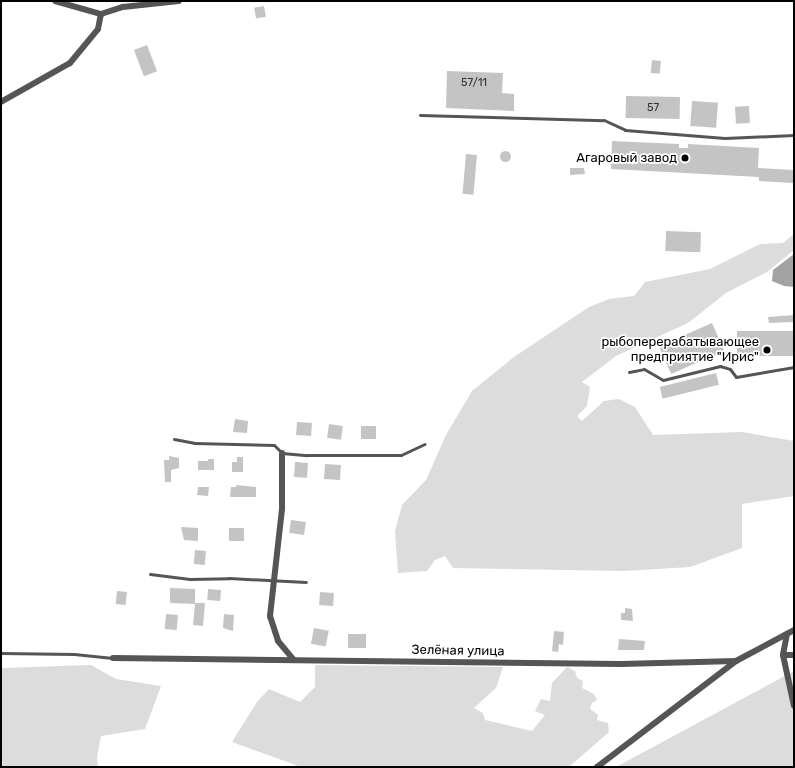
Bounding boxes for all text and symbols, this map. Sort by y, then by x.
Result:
house number: 57/11 [461,76,487,90]
house number: 57 [647,101,659,115]
place label: Агаровый завод [576,150,677,166]
marker: Агаровый завод [680,153,690,163]
place label: рыбоперерабатывающее предприятие "Ирис" [602,335,759,366]
marker: рыбоперерабатывающее предприятие "Ирис" [762,345,772,355]
street label: Зелёная улица [411,642,505,660]

